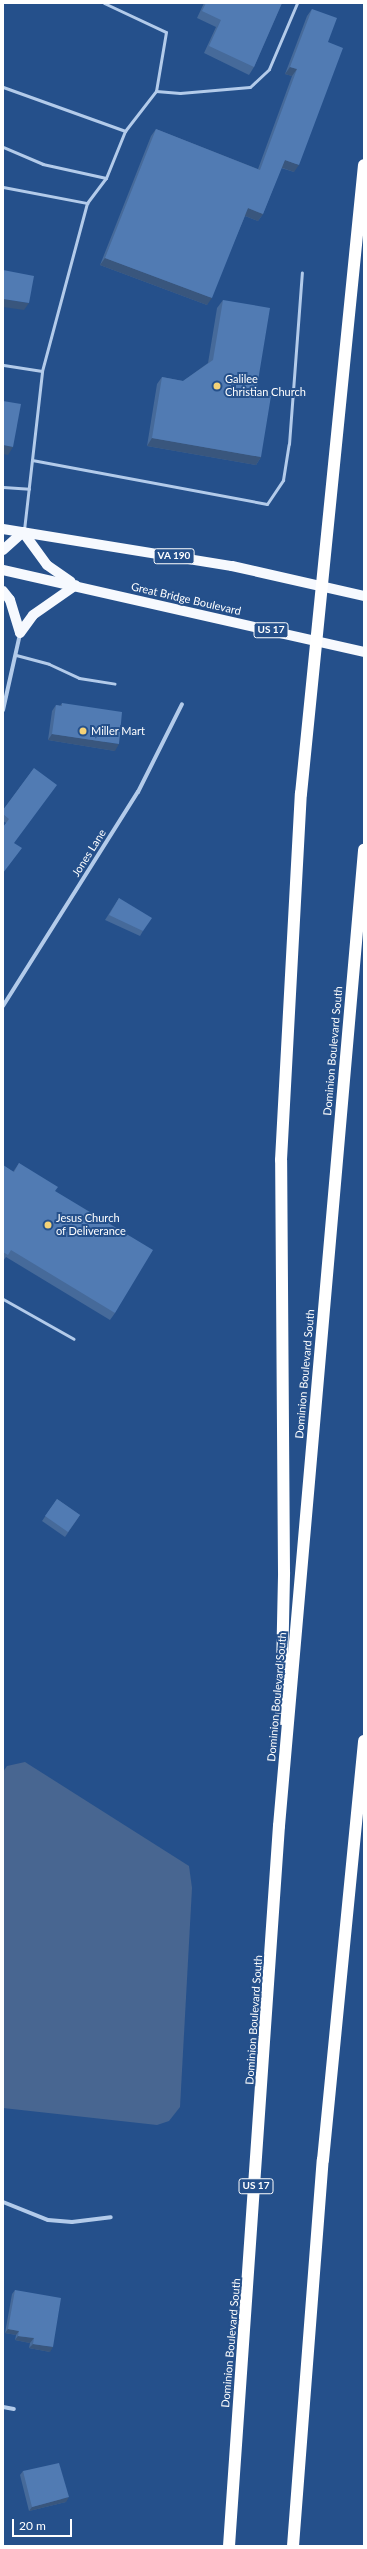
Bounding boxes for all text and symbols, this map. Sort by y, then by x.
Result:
place label: Galilee Christian Church [225,373,306,399]
marker: Galilee Christian Church [212,381,222,391]
road number: VA 190 [153,548,195,564]
street label: Great Bridge Boulevard [130,580,242,618]
road number: US 17 [253,622,289,638]
place label: Miller Mart [91,724,145,738]
marker: Miller Mart [78,726,88,736]
street label: Jones Lane [69,827,109,879]
street label: Dominion Boulevard South [321,986,345,1116]
place label: Jesus Church of Deliverance [56,1212,126,1238]
marker: Jesus Church of Deliverance [43,1220,53,1230]
street label: Dominion Boulevard South [293,1309,317,1439]
street label: Dominion Boulevard South [265,1632,289,1762]
street label: Dominion Boulevard South [243,1955,265,2085]
road number: US 17 [238,2178,274,2194]
street label: Dominion Boulevard South [219,2278,243,2408]
scale bar [14,2511,74,2537]
text: 20 m [19,2518,46,2533]

